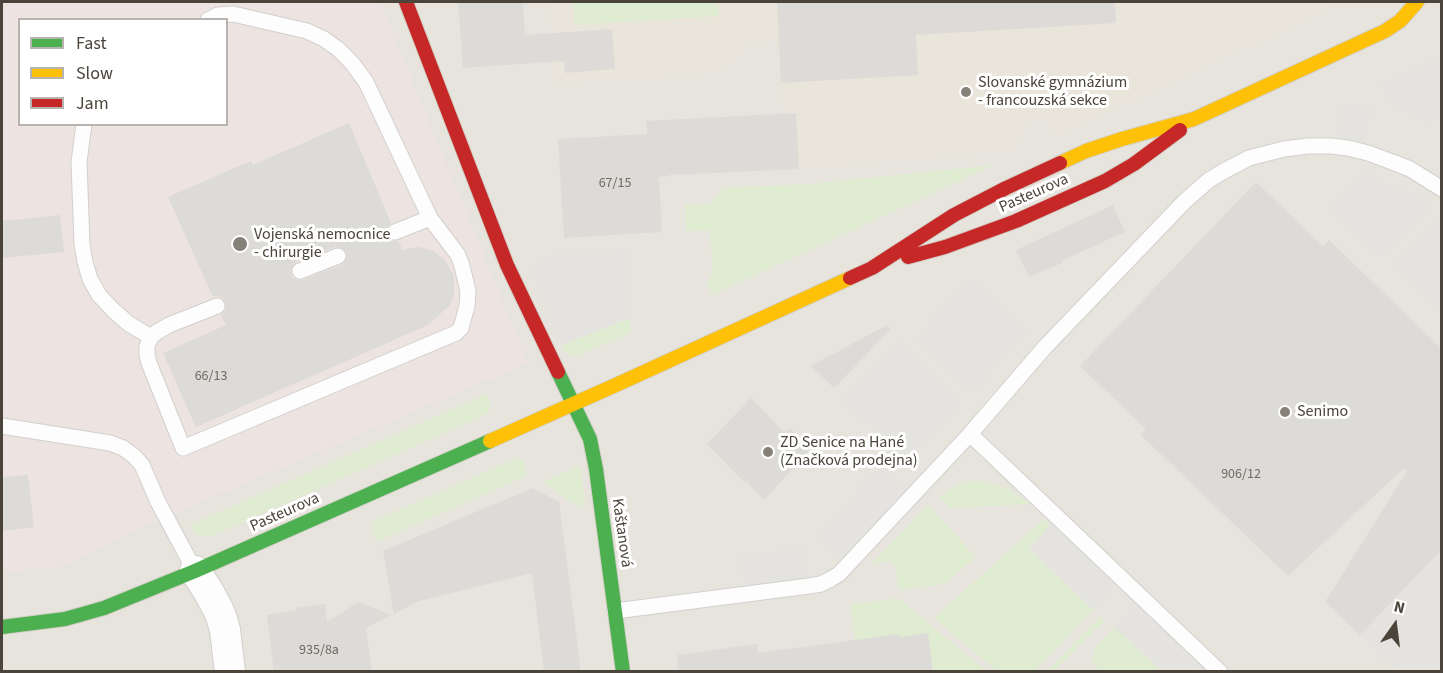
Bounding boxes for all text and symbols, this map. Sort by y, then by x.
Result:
legend [18,18,228,126]
text: Fast [76,31,107,56]
text: Slow [76,61,113,86]
place label: Slovanské gymnázium - francouzská sekce [978,73,1127,111]
marker: Slovanské gymnázium - francouzská sekce [959,85,973,99]
text: Jam [76,91,109,116]
street label: Pasteurova [996,170,1072,218]
house number: 67/15 [599,176,631,192]
place label: Vojenská nemocnice - chirurgie [254,225,391,263]
marker: Vojenská nemocnice - chirurgie [231,235,249,253]
house number: 66/13 [195,369,227,385]
place label: Senimo [1297,402,1348,422]
marker: Senimo [1278,405,1292,419]
place label: ZD Senice na Hané (Značková prodejna) [780,433,918,471]
marker: ZD Senice na Hané (Značková prodejna) [761,445,775,459]
house number: 906/12 [1221,467,1261,483]
street label: Pasteurova [247,489,323,537]
street label: Kaštanová [607,497,635,569]
north arrow [1365,595,1425,655]
text: N [1392,596,1407,619]
house number: 935/8a [299,643,339,659]

